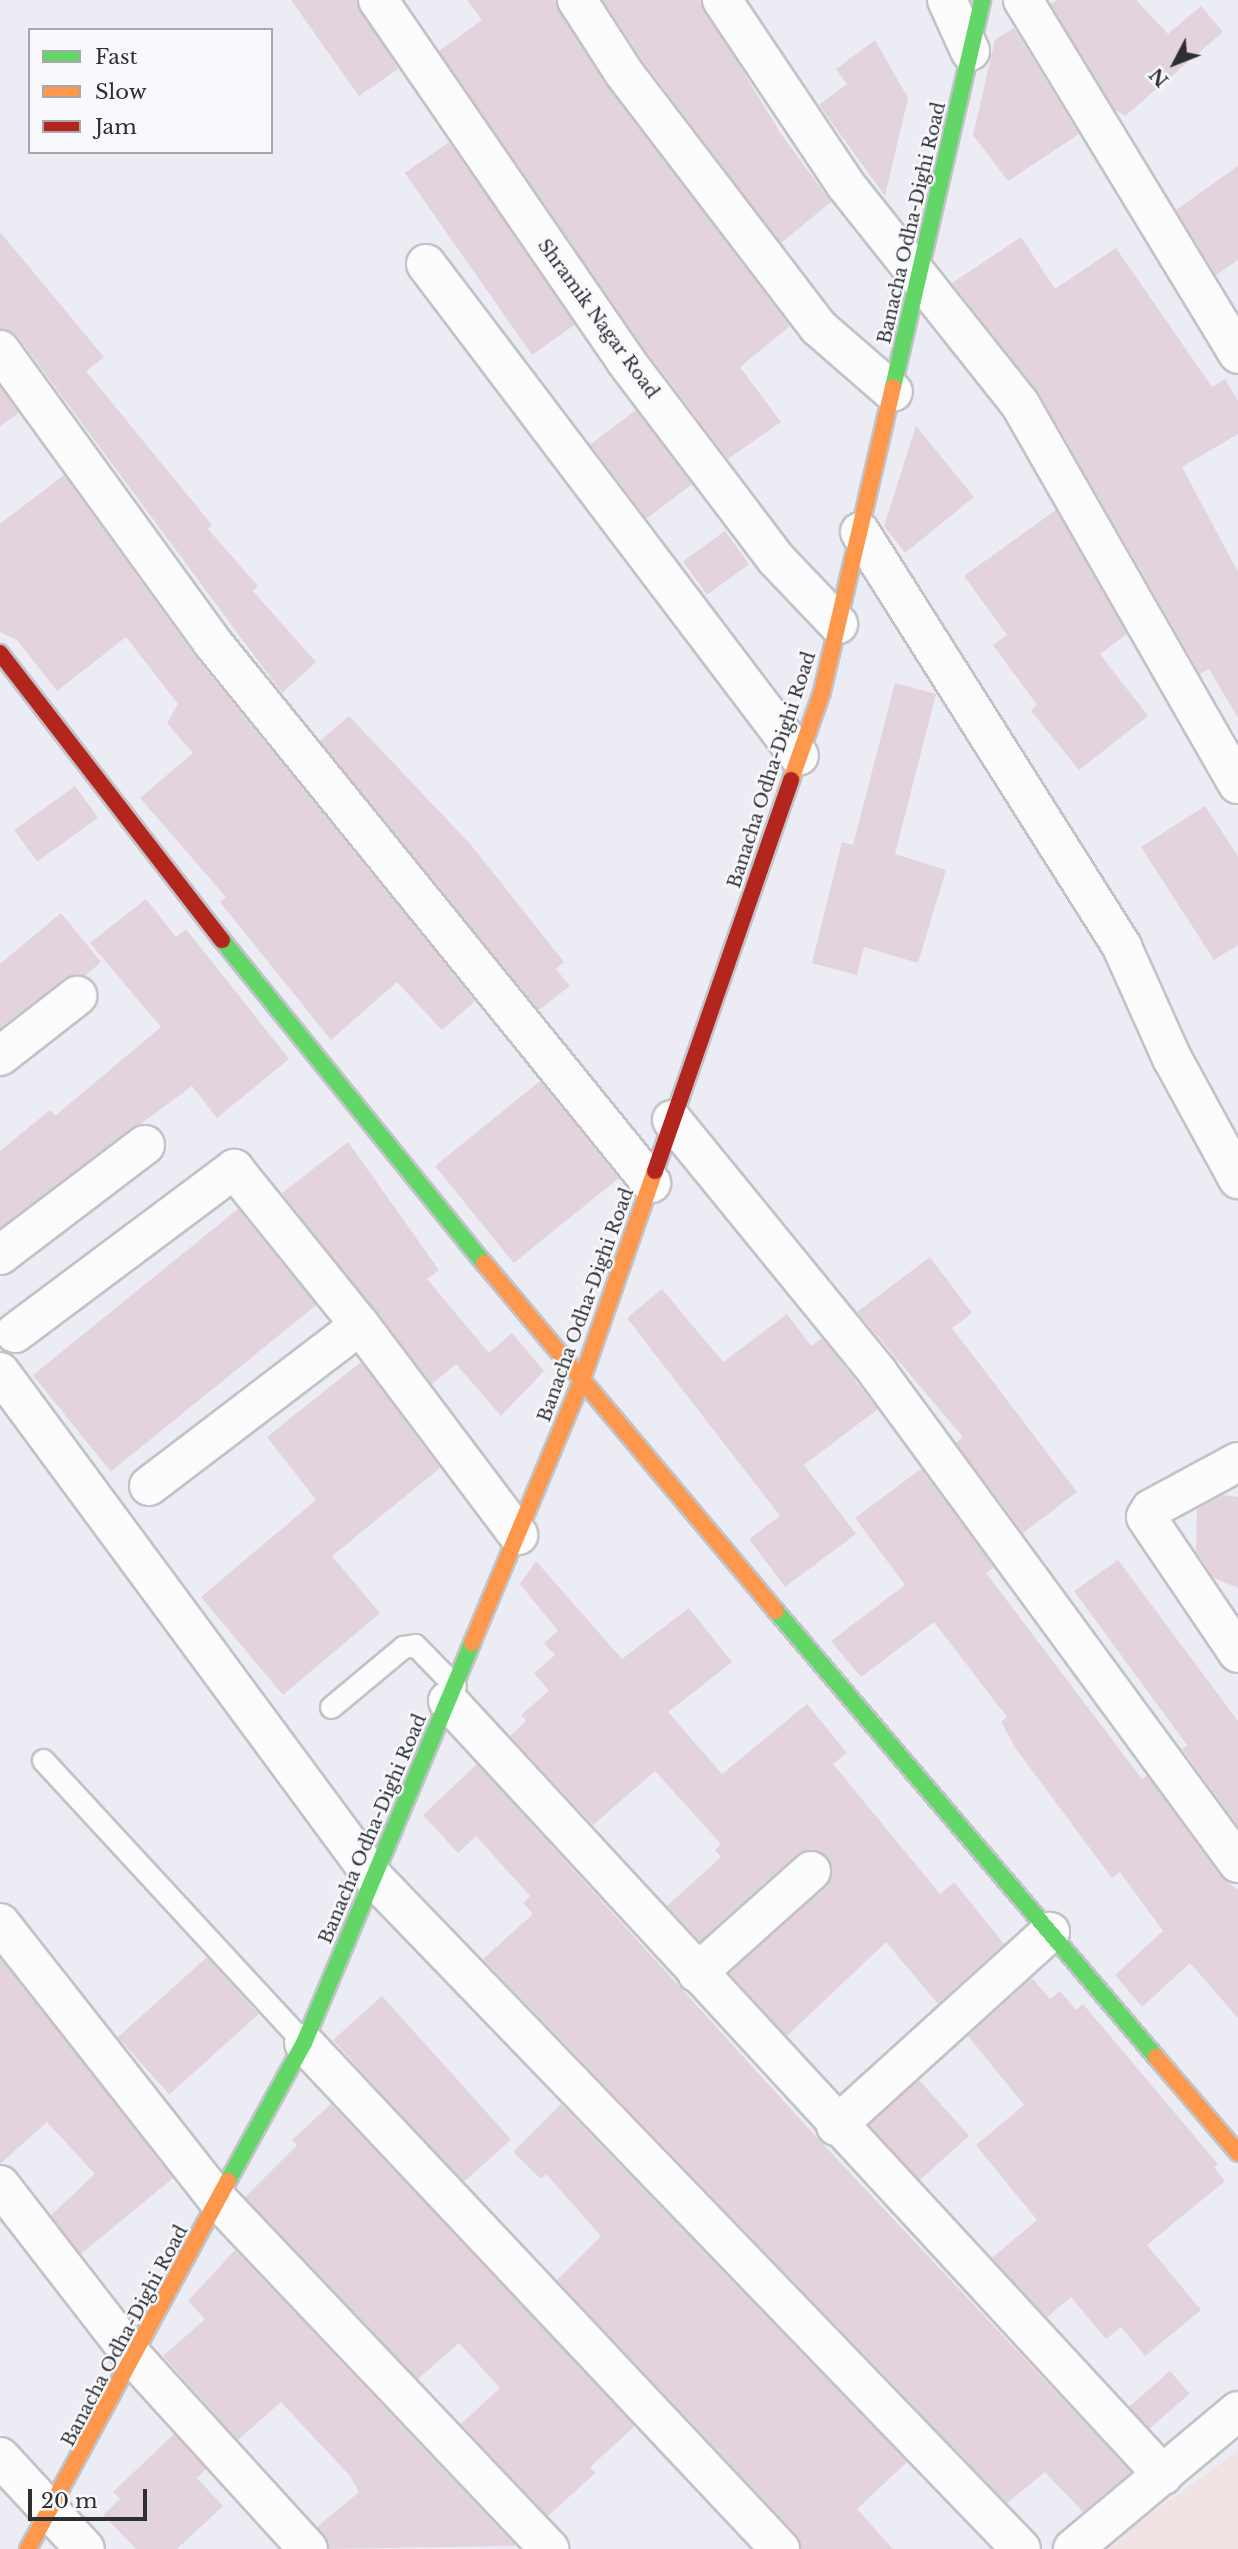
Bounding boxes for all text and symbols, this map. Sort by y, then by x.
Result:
legend [28,28,273,154]
north arrow [1140,28,1210,98]
text: Fast [95,44,137,70]
text: N [1144,63,1174,92]
text: Slow [95,79,147,105]
street label: Banacha Odha-Dighi Road [874,100,950,346]
text: Jam [95,114,137,140]
street label: Shramik Nagar Road [533,235,663,403]
street label: Banacha Odha-Dighi Road [724,649,820,891]
street label: Banacha Odha-Dighi Road [534,1185,638,1425]
street label: Banacha Odha-Dighi Road [315,1711,431,1947]
street label: Banacha Odha-Dighi Road [57,2222,193,2450]
scale bar [32,2476,150,2520]
text: 20 m [41,2488,98,2514]

